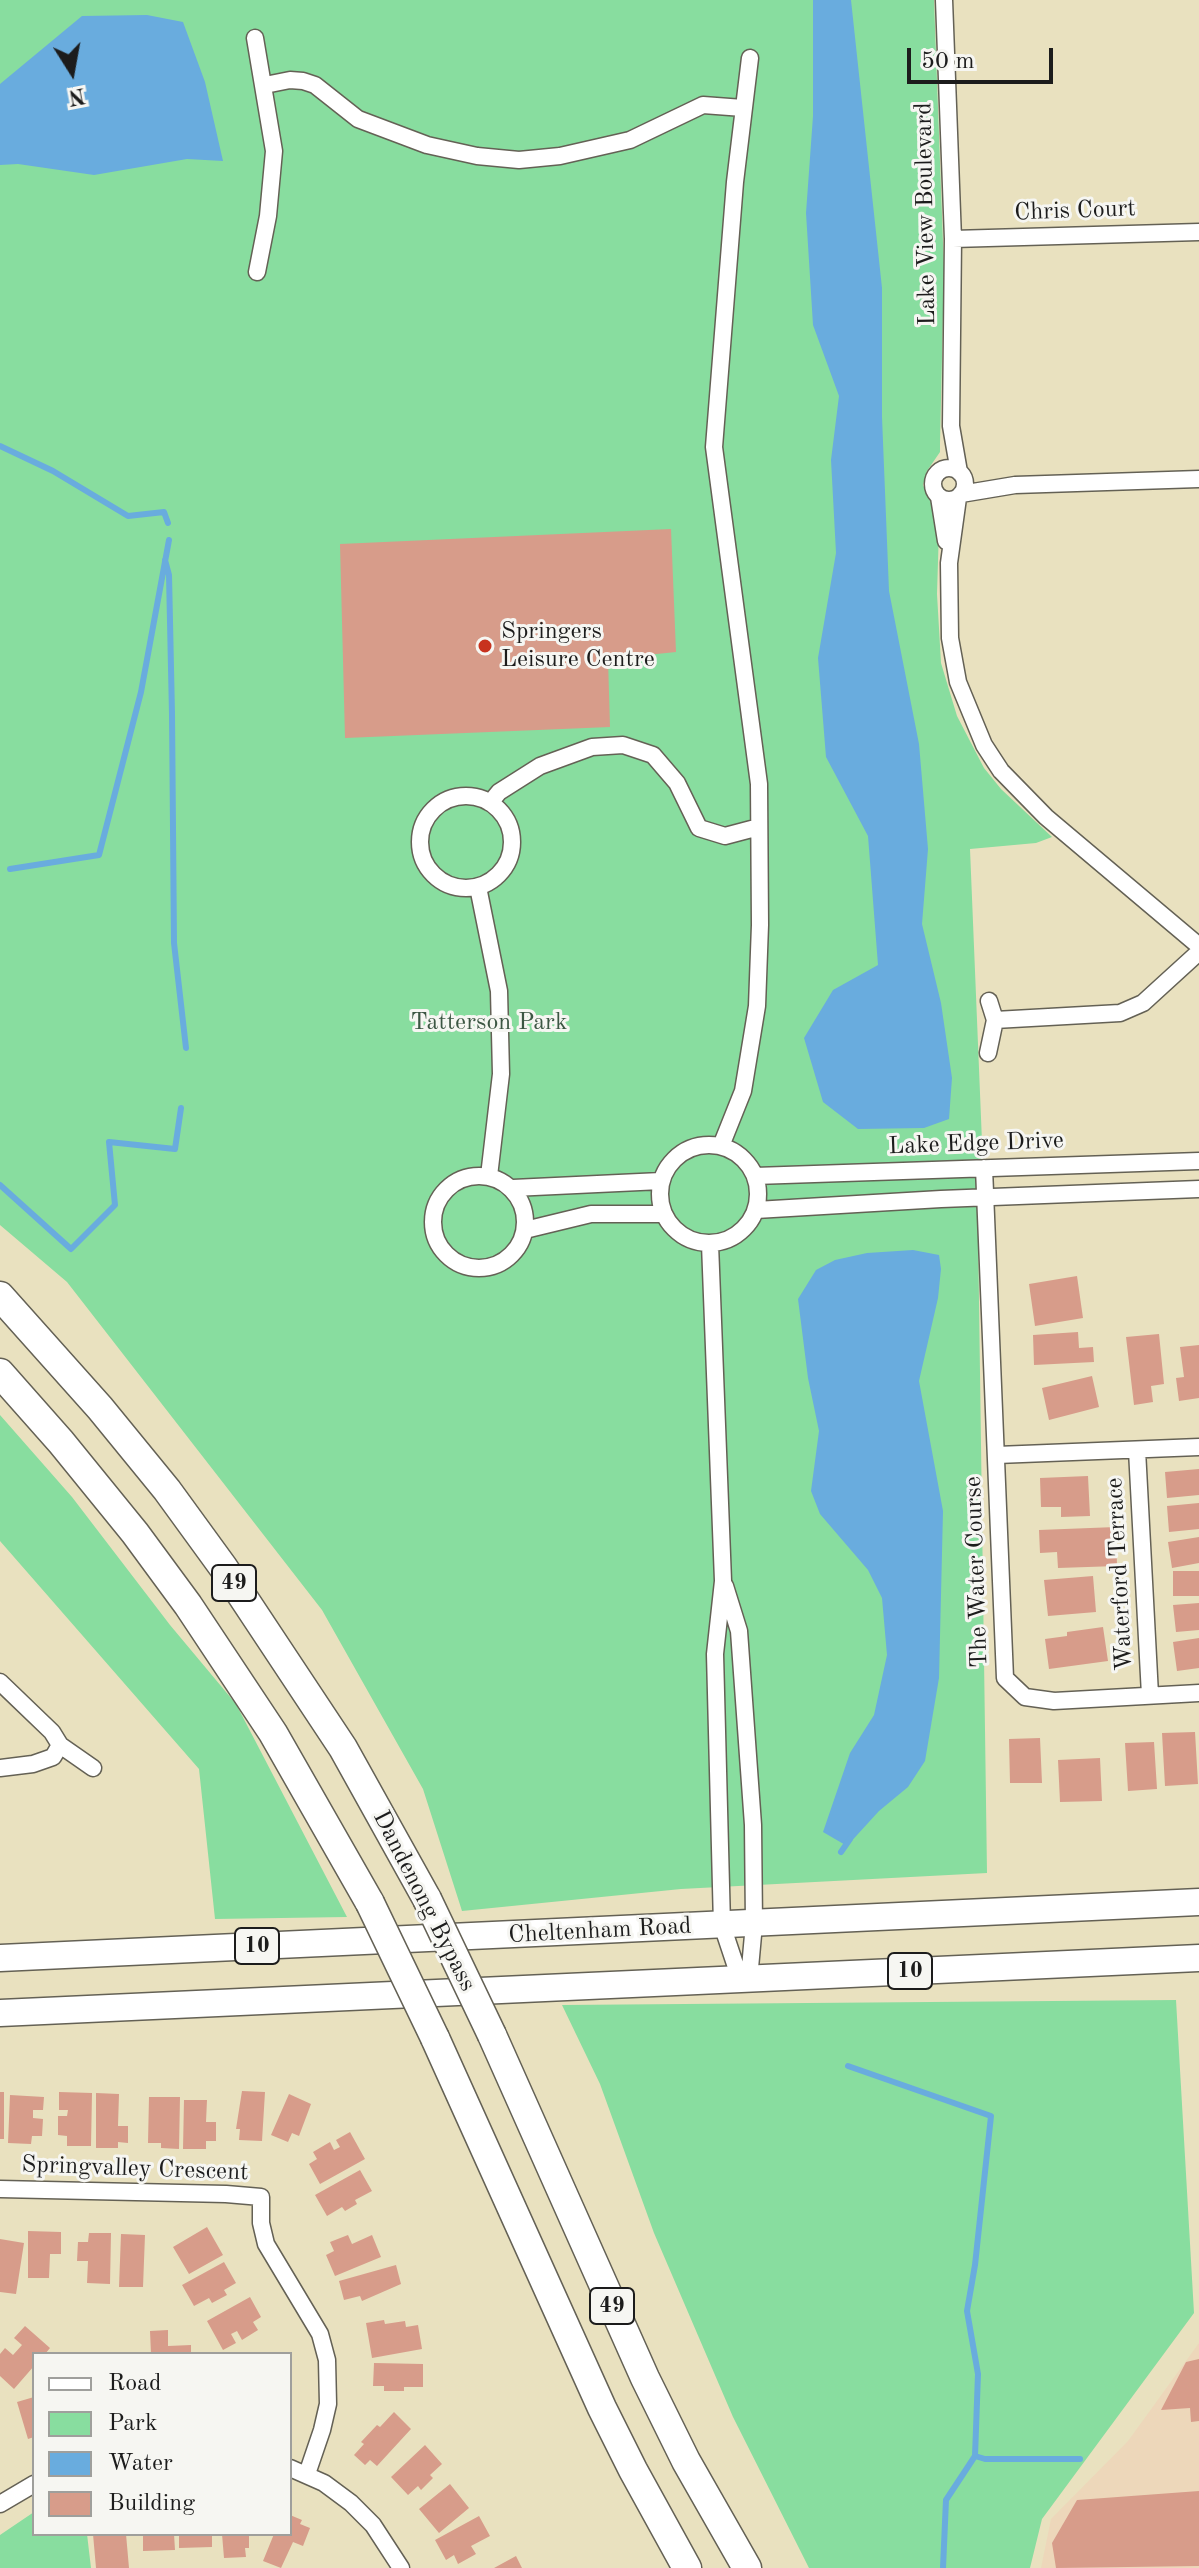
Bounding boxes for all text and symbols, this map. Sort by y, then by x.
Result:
north arrow [32,32,112,112]
scale bar [911,32,1057,82]
text: 50 m [921,50,975,74]
text: N [66,83,87,108]
street label: Lake View Boulevard [910,102,942,326]
street label: Chris Court [1014,194,1136,228]
place label: Springers Leisure Centre [501,618,655,674]
marker: Springers Leisure Centre [476,637,494,655]
park label: Tatterson Park [411,1009,567,1037]
street label: Lake Edge Drive [888,1127,1064,1161]
street label: The Water Course [959,1476,995,1668]
street label: Waterford Terrace [1101,1477,1139,1671]
road number: 49 [212,1565,256,1601]
street label: Dandenong Bypass [366,1806,482,1996]
street label: Cheltenham Road [508,1912,692,1950]
road number: 10 [235,1928,279,1964]
road number: 10 [888,1953,932,1989]
street label: Springvalley Crescent [21,2151,249,2187]
road number: 49 [590,2288,634,2324]
legend [32,2352,292,2536]
text: Road [108,2372,161,2396]
text: Park [108,2412,157,2436]
text: Water [108,2452,173,2476]
text: Building [108,2492,195,2516]

